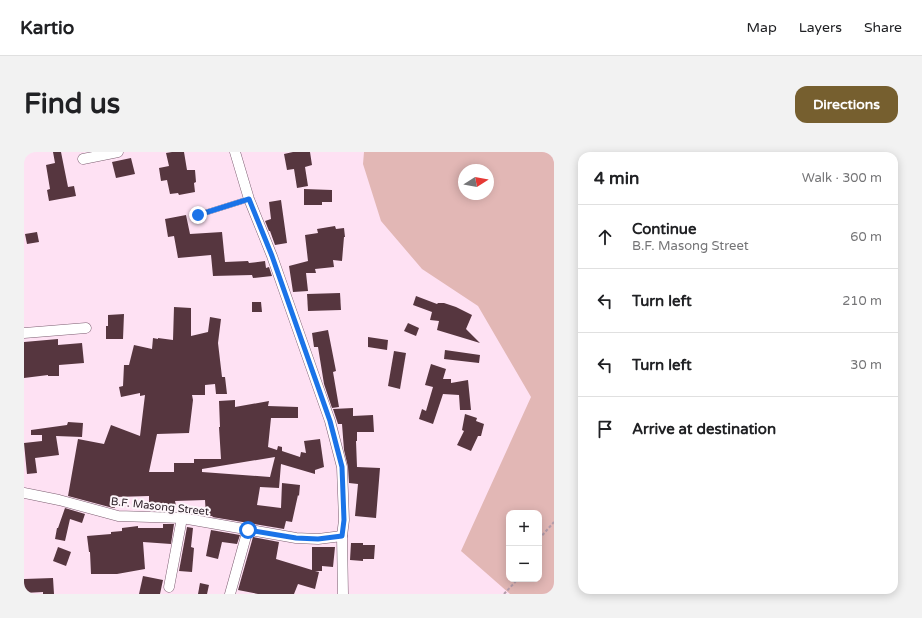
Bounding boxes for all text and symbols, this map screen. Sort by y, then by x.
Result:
text: Kartio [20,17,74,39]
text: Map [747,19,777,36]
text: Layers [799,19,842,36]
text: Share [864,19,902,36]
button: Directions [795,86,898,123]
text: Find us [24,87,120,121]
north arrow [458,164,494,200]
text: 4 min [594,168,639,189]
text: Walk · 300 m [802,170,882,186]
route end [189,206,207,224]
text: Continue [632,220,696,238]
icon: ahead [594,226,616,248]
text: 60 m [850,229,882,245]
text: B.F. Masong Street [632,238,749,254]
icon: left [594,290,616,312]
text: Turn left [632,292,692,310]
text: 210 m [842,293,882,309]
icon: left [594,354,616,376]
text: Turn left [632,356,692,374]
text: 30 m [850,357,882,373]
icon: arrive [594,418,616,440]
text: Arrive at destination [632,420,776,438]
street label: B.F. Masong Street [110,495,210,518]
map controls [506,510,542,582]
button: + [506,510,542,546]
route start [239,521,257,539]
button: − [506,546,542,582]

